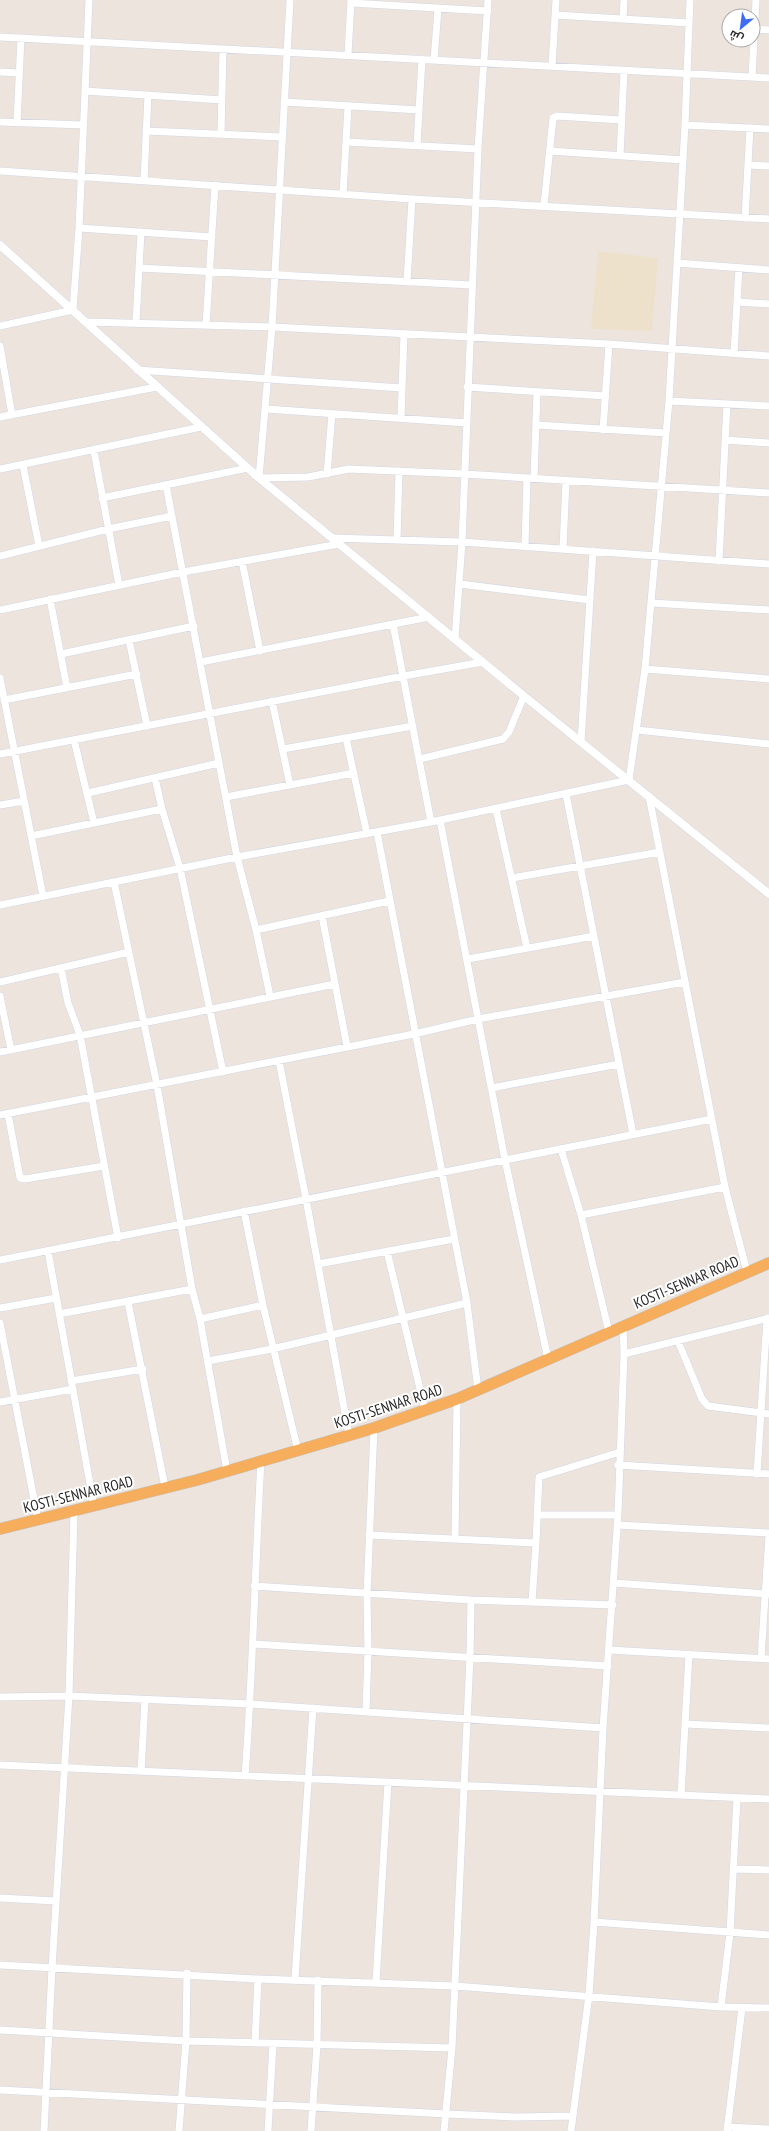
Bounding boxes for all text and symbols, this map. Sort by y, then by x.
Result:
north arrow [721,8,761,48]
text: ش [727,27,746,46]
street label: KOSTI-SENNAR ROAD [631,1251,742,1313]
street label: KOSTI-SENNAR ROAD [332,1380,445,1432]
street label: KOSTI-SENNAR ROAD [21,1471,135,1517]

